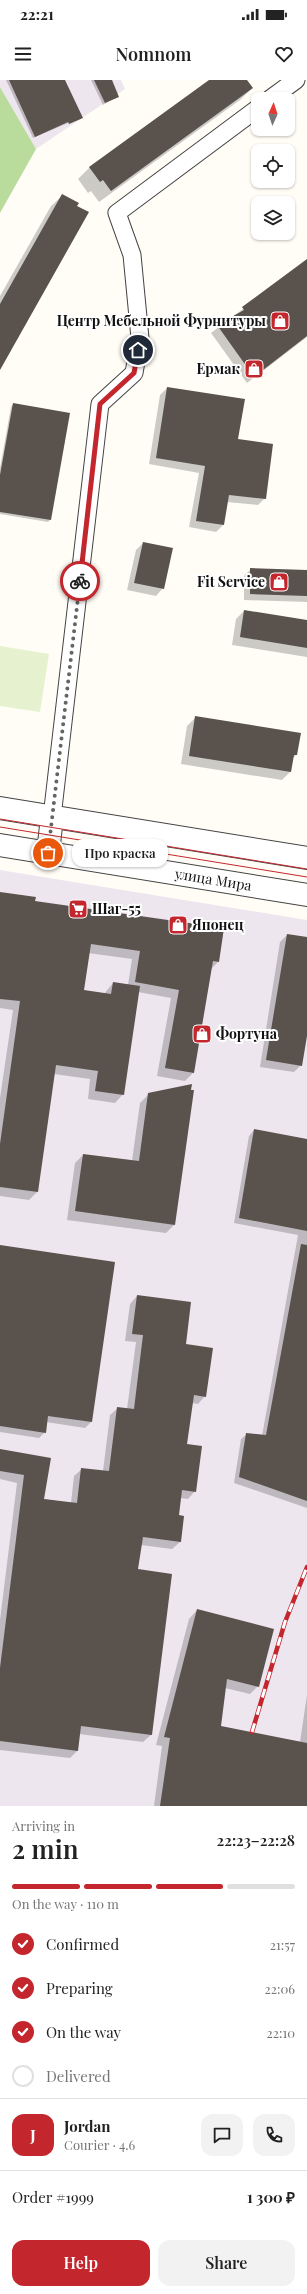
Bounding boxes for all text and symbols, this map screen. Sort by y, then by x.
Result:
text: 22:21 [20,4,54,24]
text: Nomnom [116,42,191,66]
icon: menu [12,43,34,65]
icon: heart [273,43,295,65]
north arrow [251,92,295,136]
map controls [251,92,295,240]
button: locate [251,144,295,188]
button: layers [251,196,295,240]
shop icon: Центр Мебельной Фурнитуры [269,310,291,332]
place label: Центр Мебельной Фурнитуры [57,311,266,330]
pin [121,333,155,367]
icon: home [127,339,149,361]
shop icon: Ермак [243,358,265,380]
place label: Ермак [196,359,240,378]
courier [60,561,100,601]
icon: bike [69,570,91,592]
shop icon: Fit Service [268,571,290,593]
place label: Fit Service [197,572,265,591]
pin [31,836,65,870]
callout: Про краска [72,839,168,867]
icon: bag [37,842,59,864]
text: Про краска [84,844,156,861]
street label: улица Мира [173,863,253,895]
supermarket icon: Шаг-55 [67,898,89,920]
place label: Шаг-55 [92,899,141,918]
shop icon: Японец [167,914,189,936]
place label: Японец [191,915,244,934]
shop icon: Фортуна [191,1023,213,1045]
place label: Фортуна [216,1024,278,1043]
text: Arriving in [12,1817,75,1834]
text: 22:23–22:28 [217,1830,295,1850]
text: 2 min [12,1831,78,1866]
text: On the way · 110 m [12,1895,119,1912]
icon: check [12,1933,34,1955]
text: Confirmed [46,1934,119,1954]
text: 21:57 [270,1936,295,1953]
icon: check [12,1977,34,1999]
text: Preparing [46,1978,113,1998]
text: 22:06 [265,1980,295,1997]
icon: check [12,2021,34,2043]
text: On the way [46,2022,121,2042]
text: 22:10 [266,2024,295,2041]
text: Delivered [46,2066,111,2086]
button: chat [201,2114,243,2156]
button: phone [253,2114,295,2156]
text: Jordan [64,2116,110,2136]
text: J [30,2125,36,2145]
text: Courier · 4.6 [64,2136,135,2153]
text: Order #1999 [12,2187,94,2207]
text: 1 300 ₽ [247,2187,295,2207]
button: Help [12,2240,150,2286]
button: Share [158,2240,295,2286]

